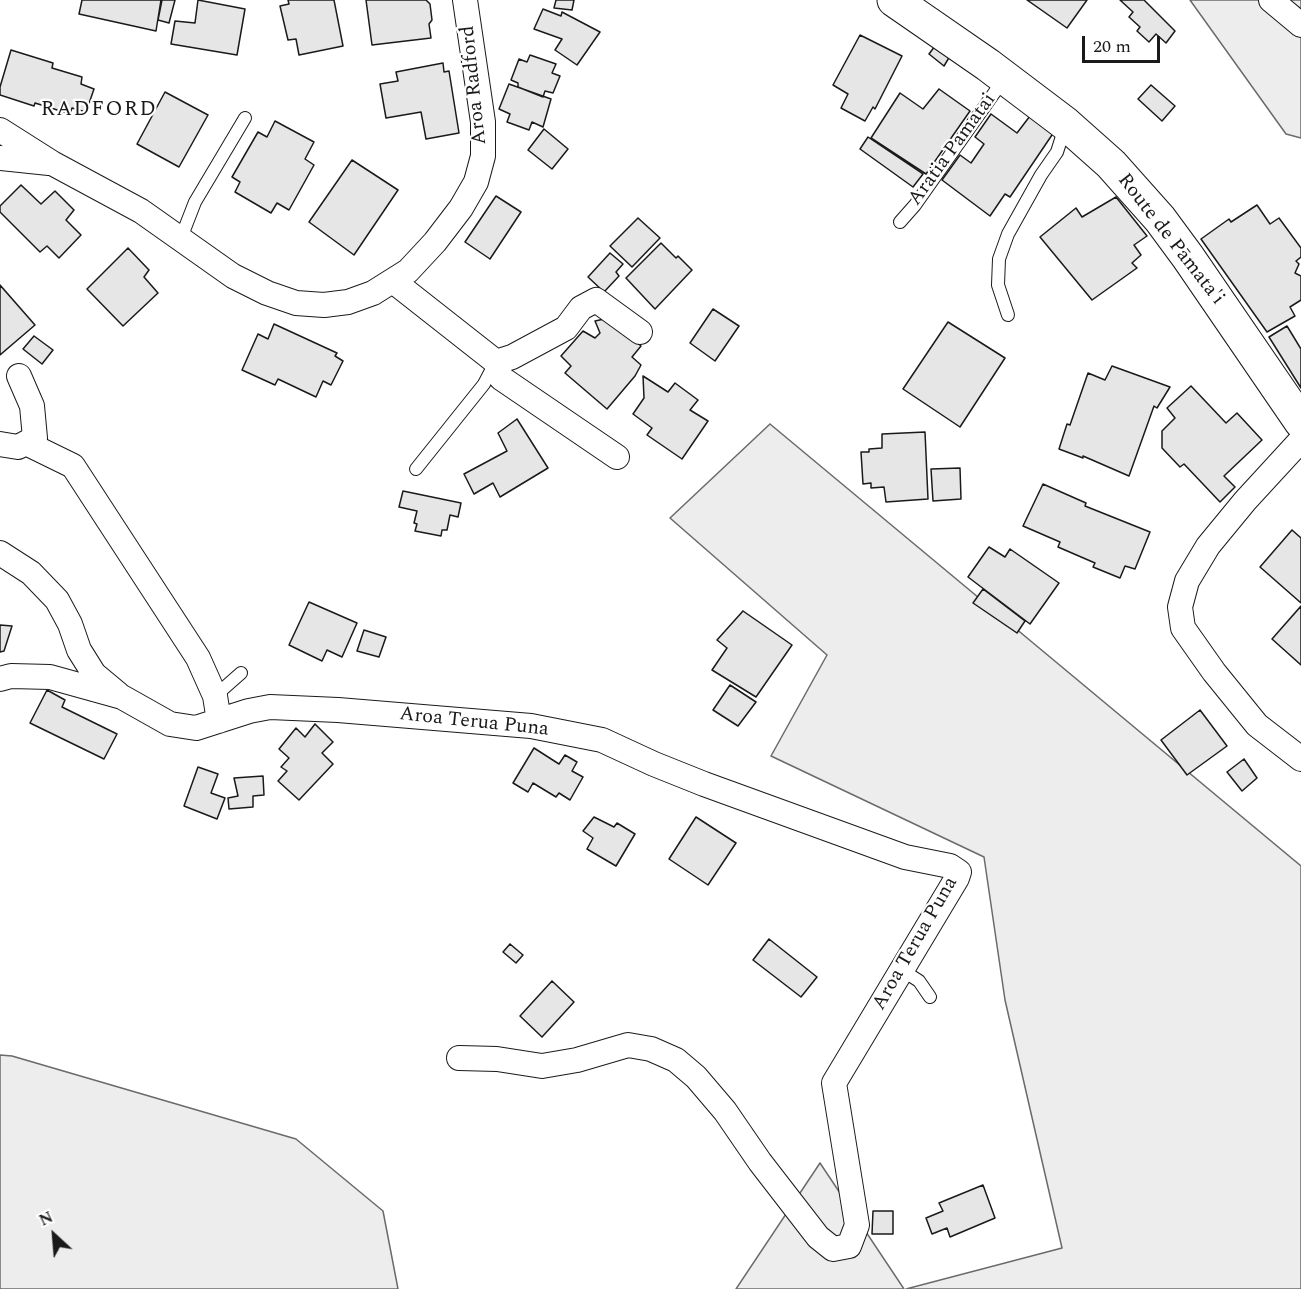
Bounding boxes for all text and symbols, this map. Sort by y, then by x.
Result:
street label: Aroa Radford [457,24,493,146]
scale bar [1085,24,1163,62]
text: 20 m [1093,33,1131,60]
street label: Aratia Pamatai [904,89,1002,211]
district label: RADFORD [41,98,157,124]
street label: Route de Pāmata'i [1111,170,1229,310]
street label: Aroa Terua Puna [398,703,550,743]
street label: Aroa Terua Puna [868,873,964,1015]
north arrow [24,1205,84,1265]
text: N [35,1205,57,1232]

